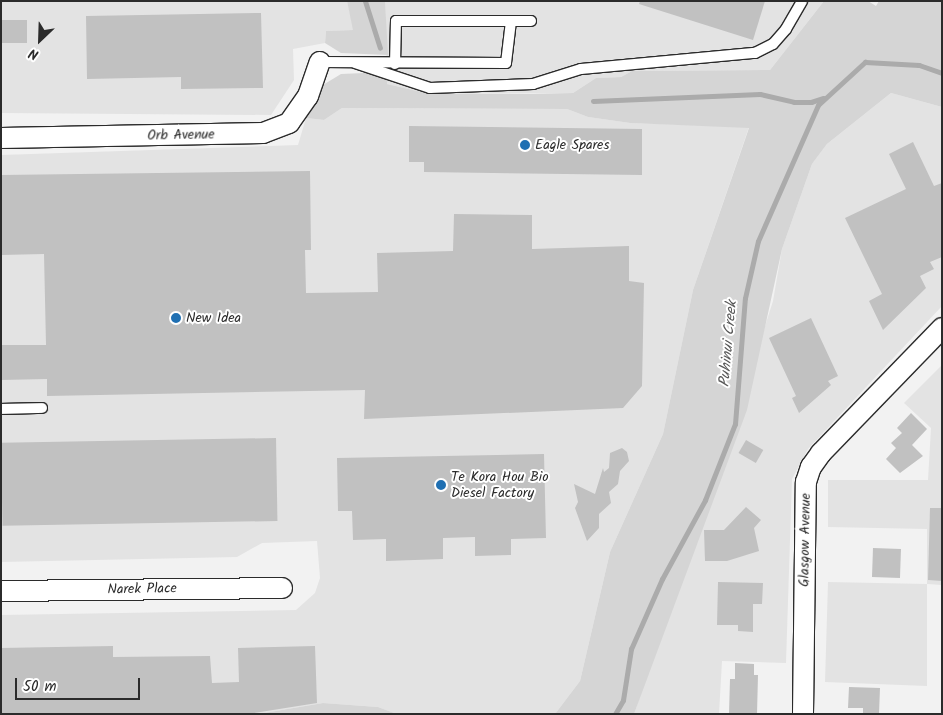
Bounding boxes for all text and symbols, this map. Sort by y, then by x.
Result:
north arrow [15,15,65,65]
text: N [25,42,42,66]
street label: Orb Avenue [147,126,215,144]
place label: Eagle Spares [535,137,609,153]
marker: Eagle Spares [519,139,531,151]
water label: Puhinui Creek [716,300,742,388]
place label: New Idea [186,310,241,326]
marker: New Idea [170,312,182,324]
place label: Te Kora Hou Bio Diesel Factory [451,469,548,502]
marker: Te Kora Hou Bio Diesel Factory [435,479,447,491]
street label: Glasgow Avenue [796,493,814,587]
street label: Narek Place [107,580,177,598]
scale bar [18,668,142,700]
text: 50 m [23,675,57,699]

